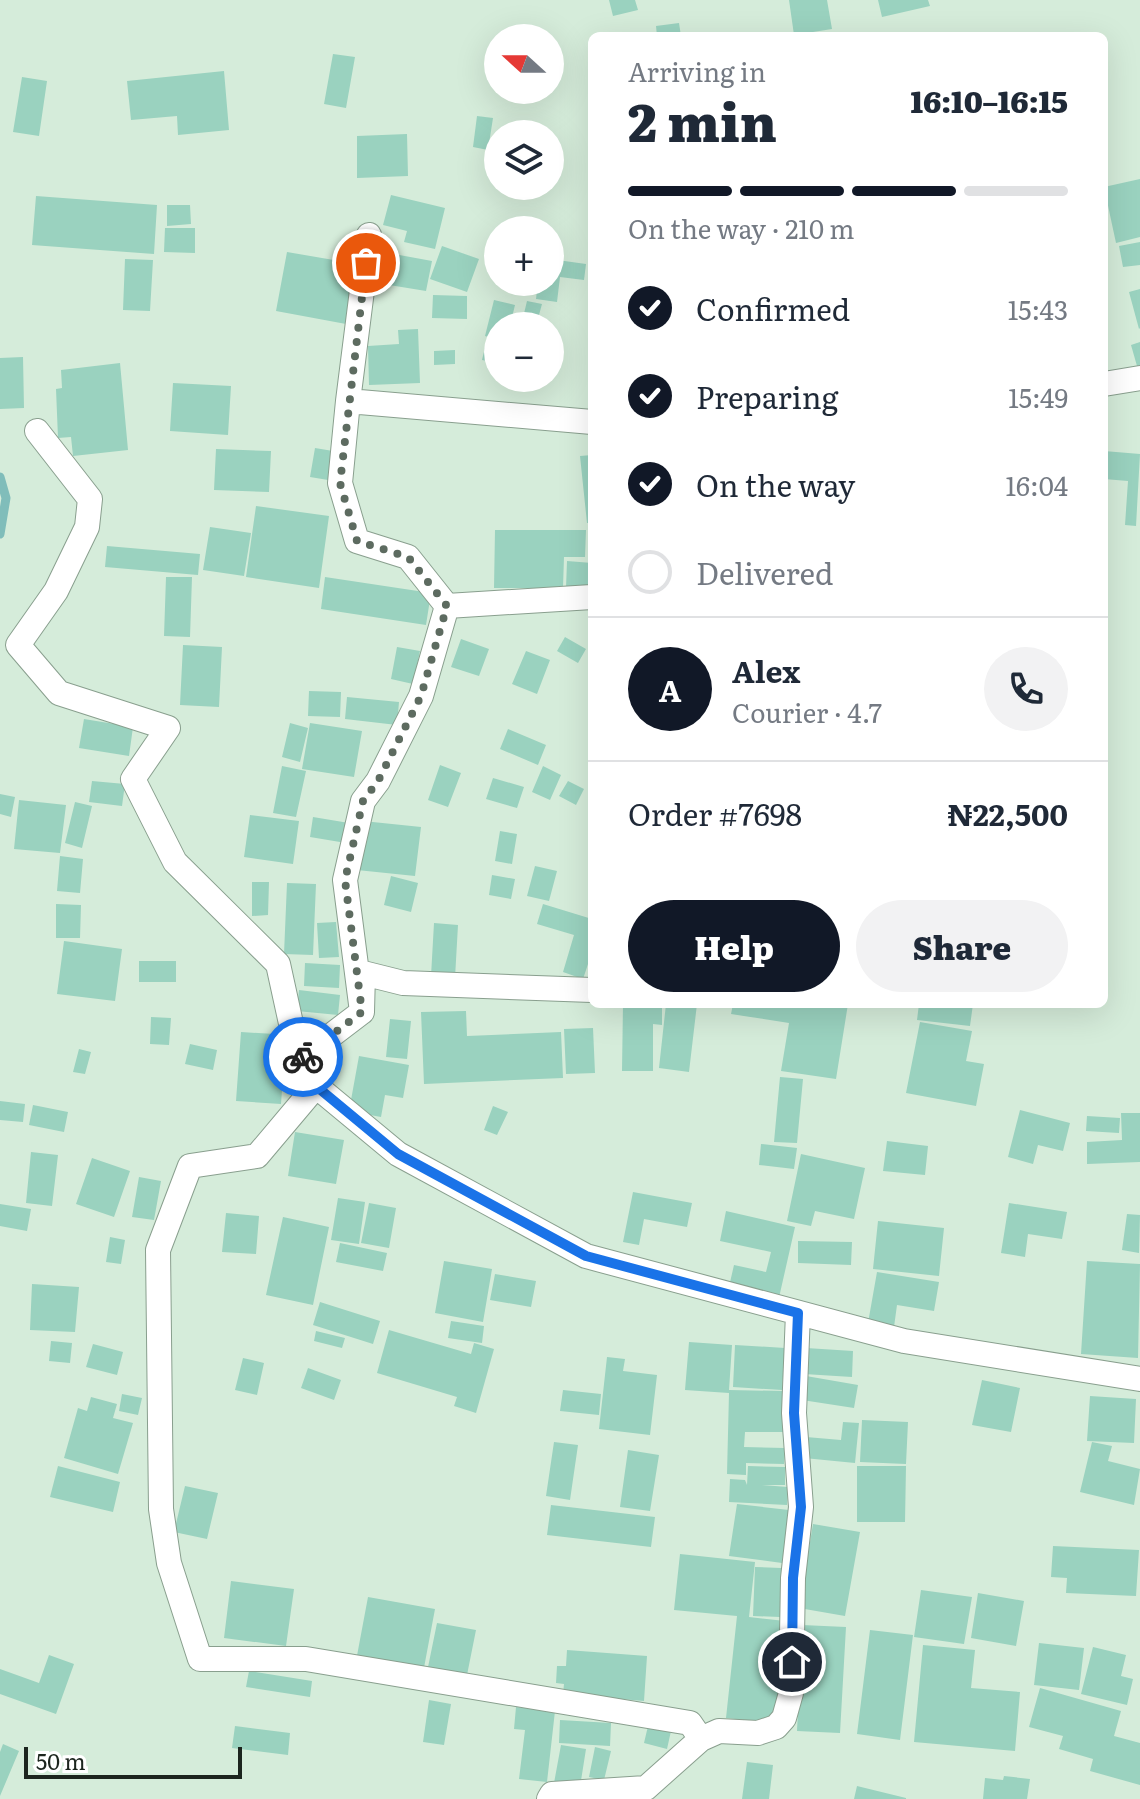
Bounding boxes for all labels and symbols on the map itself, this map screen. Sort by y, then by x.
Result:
north arrow [484,24,564,104]
pin [332,229,400,297]
courier [263,1017,343,1097]
pin [758,1628,826,1696]
scale bar [24,1743,242,1779]

